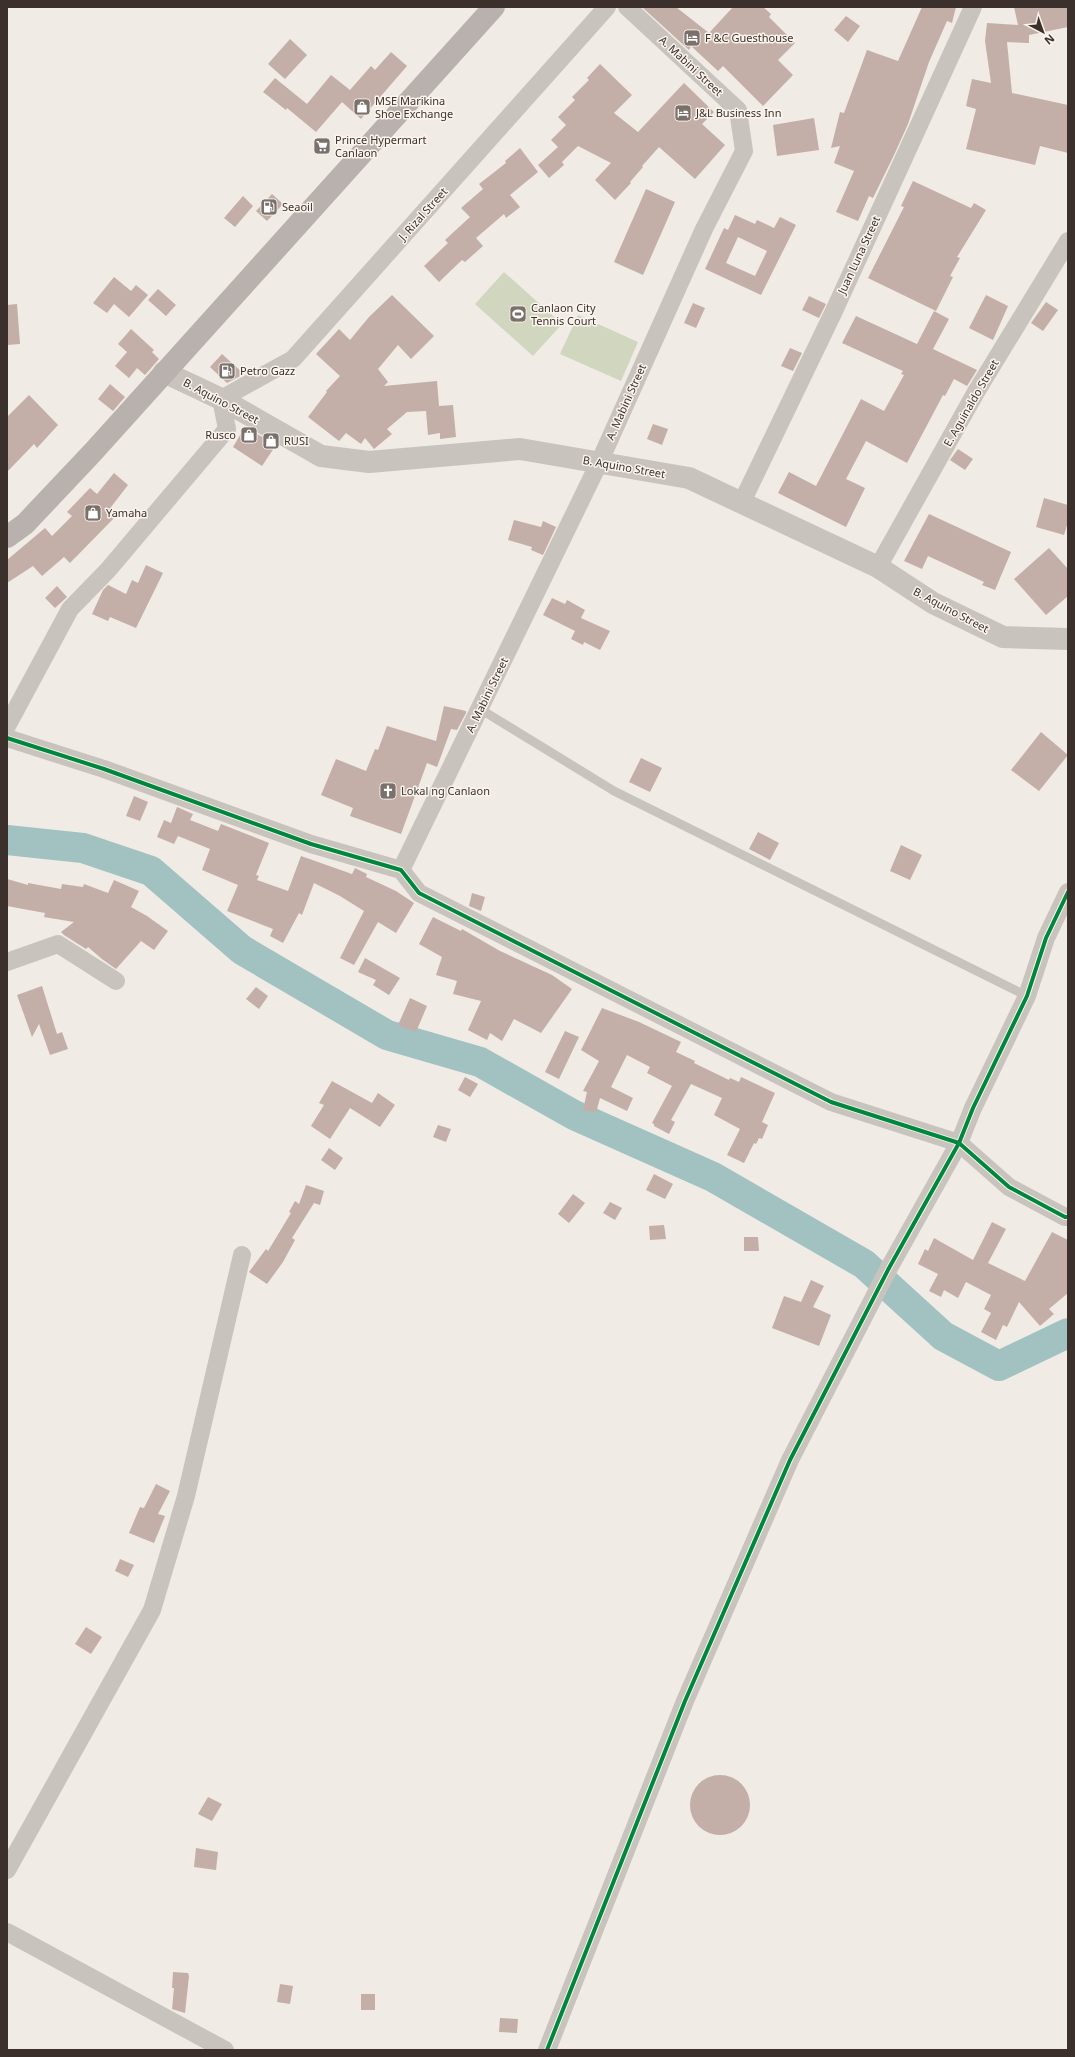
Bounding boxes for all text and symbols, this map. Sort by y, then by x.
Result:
north arrow [1023,12,1063,52]
hotel icon: F &C Guesthouse [682,28,702,48]
place label: F &C Guesthouse [705,30,793,45]
text: N [1042,31,1058,49]
street label: A. Mabini Street [656,32,726,99]
place label: MSE Marikina Shoe Exchange [375,93,453,121]
shop icon: MSE Marikina Shoe Exchange [352,97,372,117]
hotel icon: J&L Business Inn [673,103,693,123]
place label: J&L Business Inn [695,105,781,120]
place label: Prince Hypermart Canlaon [335,132,426,160]
supermarket icon: Prince Hypermart Canlaon [312,136,332,156]
street label: J. Rizal Street [394,184,450,244]
fuel station icon: Seaoil [259,197,279,217]
place label: Seaoil [282,199,313,214]
street label: Juan Luna Street [833,213,883,297]
place label: Canlaon City Tennis Court [531,300,596,328]
sports icon: Canlaon City Tennis Court [508,304,528,324]
street label: E. Aguinaldo Street [940,356,1002,449]
fuel station icon: Petro Gazz [217,361,237,381]
street label: A. Mabini Street [602,361,649,442]
place label: Petro Gazz [240,363,295,378]
street label: B. Aquino Street [181,374,262,427]
shop icon: Rusco [239,425,259,445]
place label: Rusco [205,427,236,442]
shop icon: RUSI [261,431,281,451]
place label: RUSI [284,433,309,448]
street label: B. Aquino Street [582,452,666,481]
shop icon: Yamaha [83,503,103,523]
place label: Yamaha [106,505,147,520]
street label: B. Aquino Street [911,583,992,636]
street label: A. Mabini Street [462,655,511,735]
church icon: Lokal ng Canlaon [378,781,398,801]
place label: Lokal ng Canlaon [401,783,490,798]

